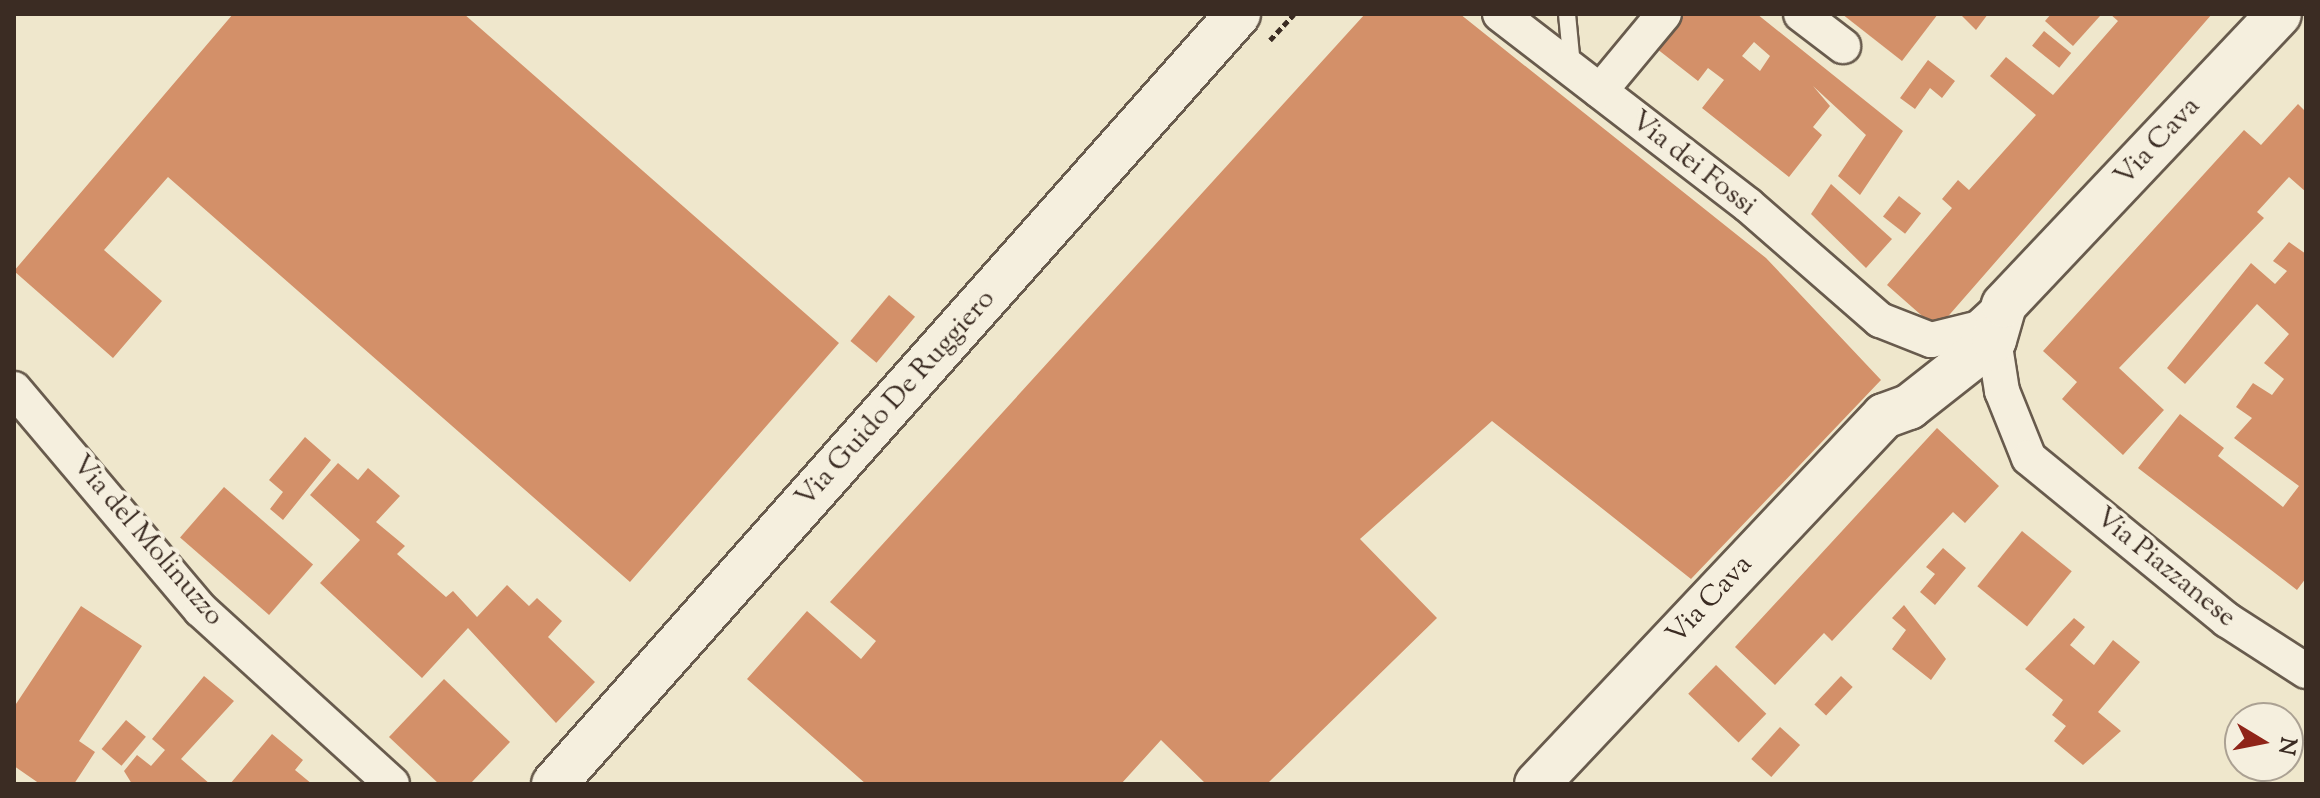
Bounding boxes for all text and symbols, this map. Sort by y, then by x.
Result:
street label: Via Cava [2108,90,2208,194]
street label: Via dei Fossi [1623,104,1763,224]
street label: Via Guido De Ruggiero [789,283,1003,515]
street label: Via del Molinuzzo [64,449,230,633]
street label: Via Piazzanese [2088,501,2242,635]
street label: Via Cava [1660,548,1760,652]
north arrow [2224,702,2304,782]
text: N [2268,734,2303,757]

